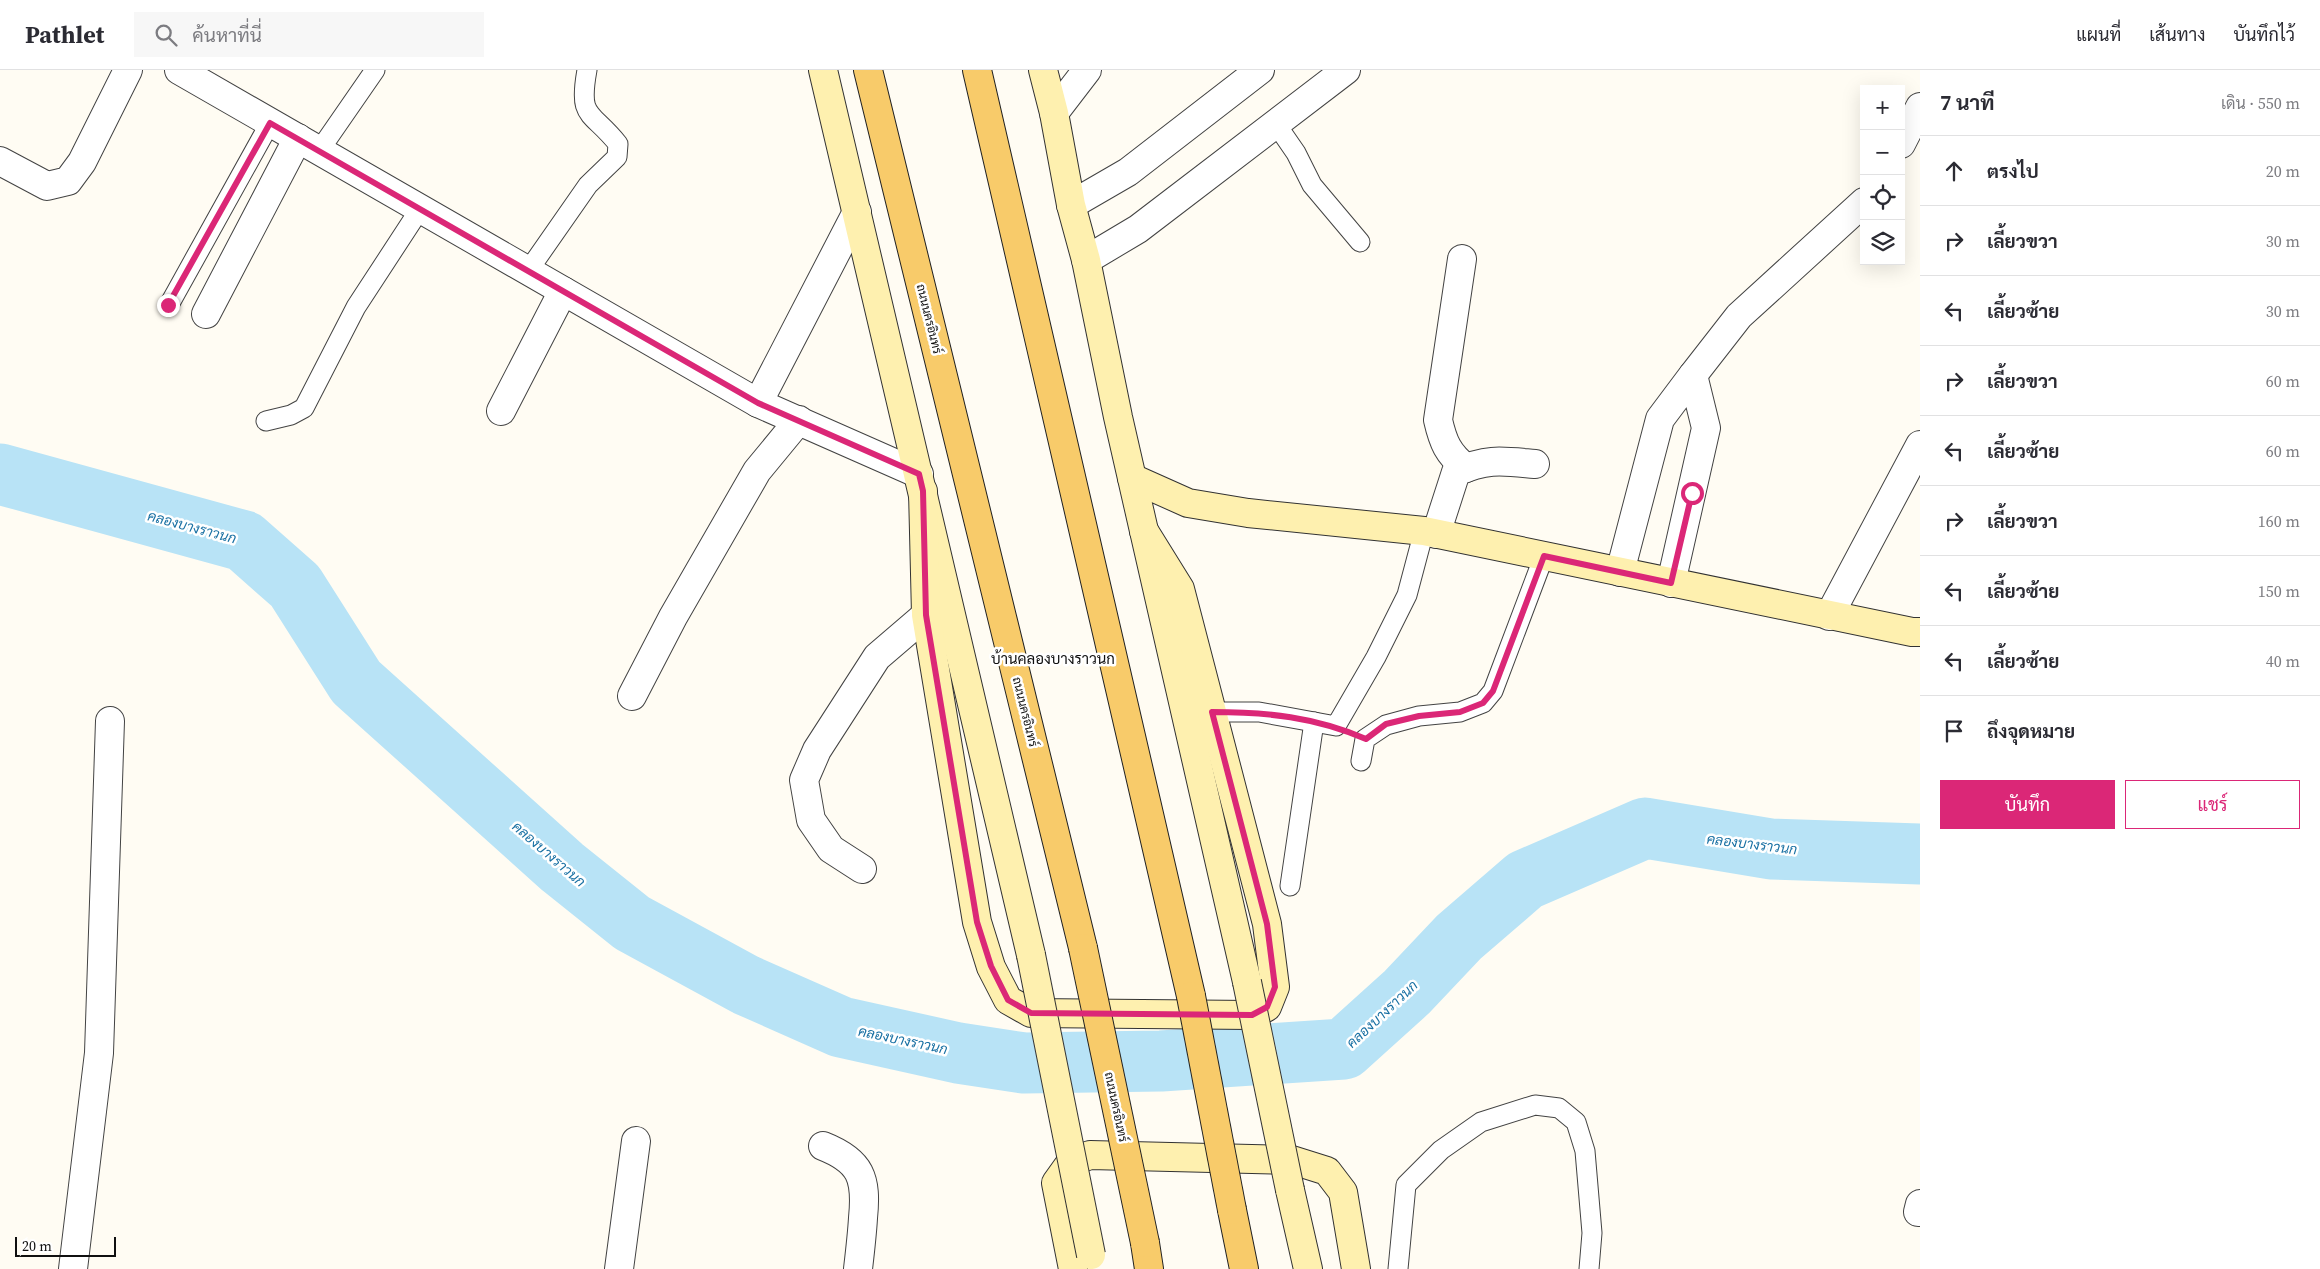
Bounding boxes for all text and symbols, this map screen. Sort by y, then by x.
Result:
search box [134,12,484,57]
text: Pathlet [25,18,104,51]
icon: search [152,21,180,49]
text: ค้นหาที่นี่ [192,22,262,48]
text: แผนที่ [2076,22,2121,47]
text: เส้นทาง [2149,22,2205,47]
text: บันทึกไว้ [2233,22,2295,47]
map controls [1860,85,1905,265]
button: + [1860,85,1905,130]
text: 7 นาที [1940,88,1994,117]
text: เดิน · 550 m [2221,92,2300,114]
button: − [1860,130,1905,175]
icon: ahead [1940,157,1968,185]
text: ตรงไป [1987,158,2039,184]
text: 20 m [2266,160,2300,182]
button: locate [1860,175,1905,220]
button: layers [1860,220,1905,265]
icon: right [1940,227,1968,255]
text: เลี้ยวขวา [1987,228,2058,254]
text: 30 m [2266,230,2300,252]
street label: ถนนนครอินทร์ [913,282,945,356]
route end [157,294,180,317]
icon: left [1940,297,1968,325]
text: เลี้ยวซ้าย [1987,298,2059,324]
text: 30 m [2266,300,2300,322]
icon: right [1940,367,1968,395]
text: เลี้ยวขวา [1987,368,2058,394]
text: 60 m [2266,370,2300,392]
icon: left [1940,437,1968,465]
text: เลี้ยวซ้าย [1987,438,2059,464]
text: 60 m [2266,440,2300,462]
route start [1681,482,1704,505]
water label: คลองบางราวนก [145,506,239,548]
icon: right [1940,507,1968,535]
text: เลี้ยวขวา [1987,508,2058,534]
text: 160 m [2258,510,2300,532]
icon: left [1940,577,1968,605]
text: เลี้ยวซ้าย [1987,578,2059,604]
text: 150 m [2258,580,2300,602]
icon: left [1940,647,1968,675]
district label: บ้านคลองบางราวนก [991,648,1115,669]
text: เลี้ยวซ้าย [1987,648,2059,674]
text: 40 m [2266,650,2300,672]
street label: ถนนนครอินทร์ [1009,675,1041,749]
icon: arrive [1940,717,1968,745]
text: ถึงจุดหมาย [1987,718,2075,744]
button: บันทึก [1940,780,2115,829]
button: แชร์ [2125,780,2300,829]
water label: คลองบางราวนก [508,817,590,891]
water label: คลองบางราวนก [1706,829,1798,859]
water label: คลองบางราวนก [1342,976,1422,1052]
water label: คลองบางราวนก [856,1021,950,1059]
street label: ถนนนครอินทร์ [1101,1070,1131,1144]
scale bar [15,1234,116,1257]
text: 20 m [22,1236,52,1256]

